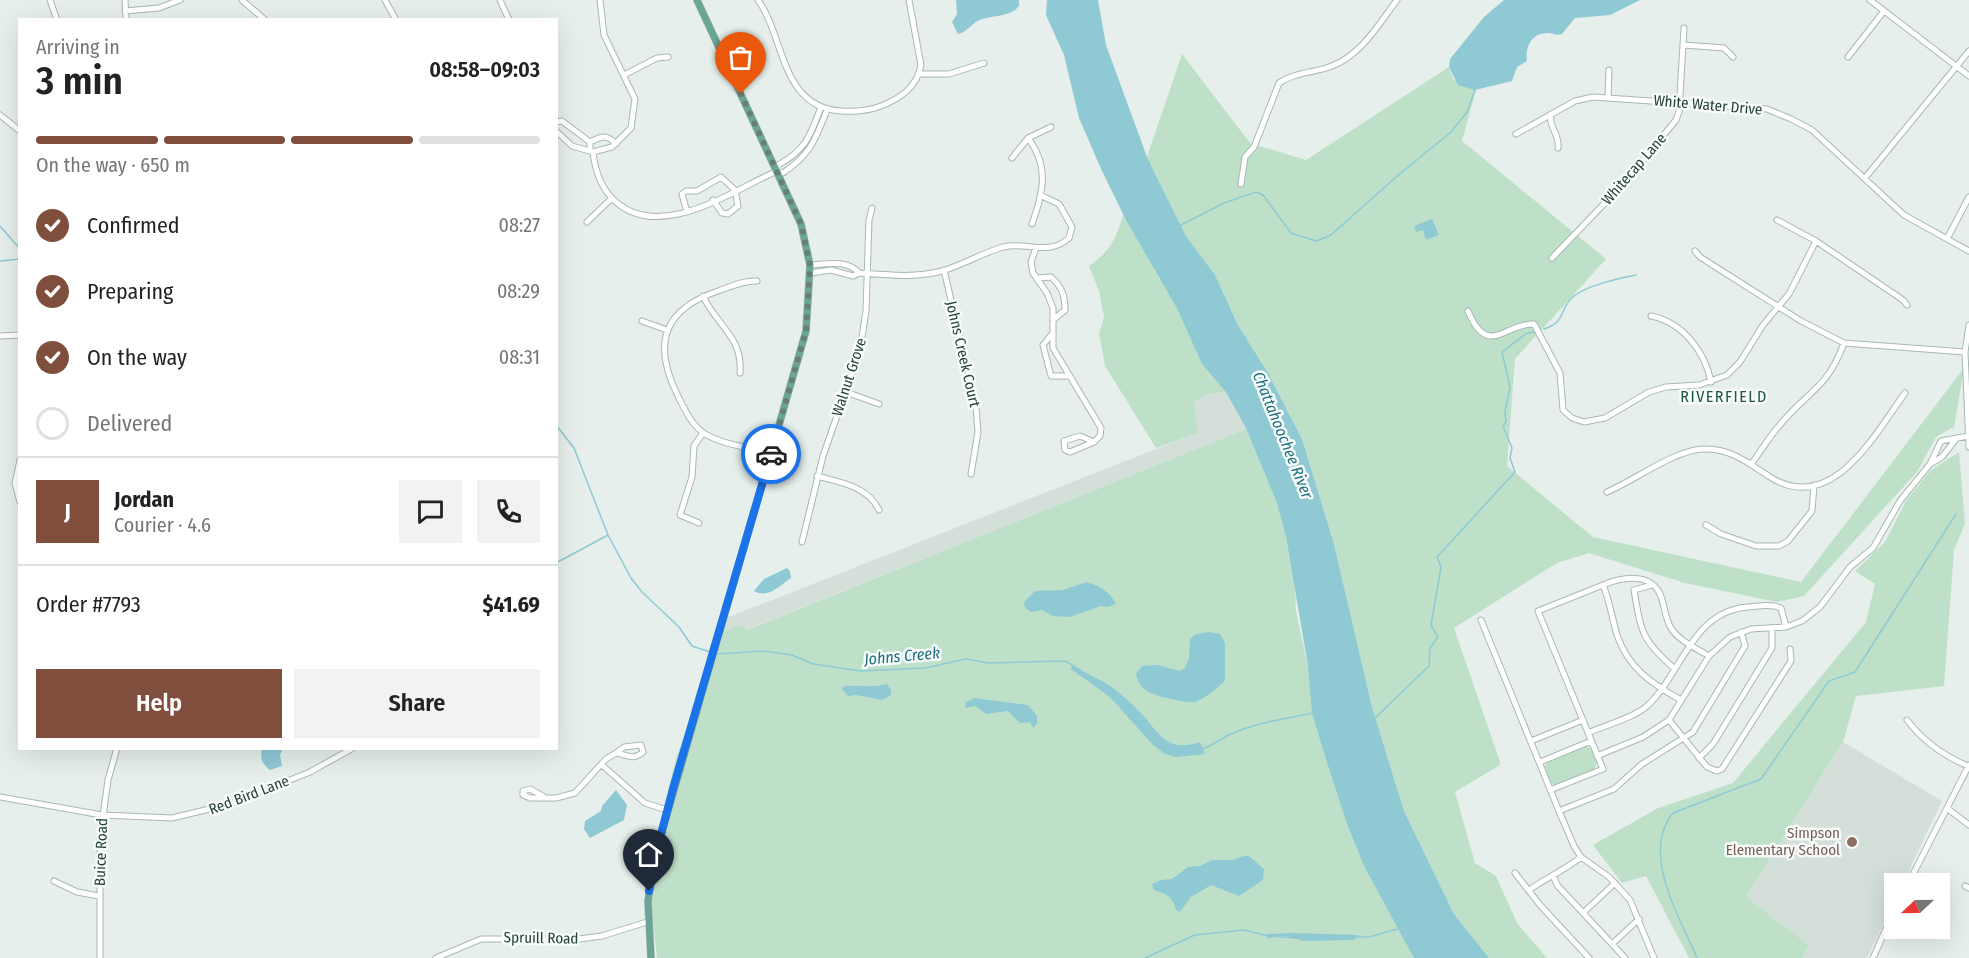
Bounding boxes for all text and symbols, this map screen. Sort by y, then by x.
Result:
pin [715,32,766,94]
text: Arriving in [36,35,120,59]
icon: bag [724,41,757,74]
text: 08:58–09:03 [429,56,540,83]
text: 3 min [36,58,123,104]
street label: White Water Drive [1653,91,1763,119]
street label: Whitecap Lane [1598,129,1670,209]
text: On the way · 650 m [36,153,190,177]
icon: check [36,209,69,242]
text: Confirmed [87,212,180,239]
text: 08:27 [499,213,540,237]
icon: check [36,275,69,308]
text: Preparing [87,278,173,305]
text: 08:29 [497,279,540,303]
street label: Johns Creek Court [942,299,984,409]
street label: Walnut Grove [828,336,870,418]
icon: check [36,341,69,374]
text: On the way [87,344,187,371]
text: 08:31 [499,345,540,369]
water label: Chattahoochee River [1249,369,1317,502]
district label: RIVERFIELD [1680,387,1768,406]
text: Delivered [87,410,172,437]
courier [741,424,801,484]
icon: car [755,438,788,471]
button: chat [399,480,462,543]
button: phone [477,480,540,543]
text: Jordan [114,486,174,513]
text: J [64,498,71,525]
text: Courier · 4.6 [114,513,211,537]
text: Order #7793 [36,591,141,618]
text: $41.69 [482,591,540,618]
water label: Johns Creek [862,643,941,669]
button: Help [36,669,282,738]
button: Share [294,669,540,738]
street label: Red Bird Lane [206,771,292,819]
street label: Buice Road [91,818,111,886]
place label: Simpson Elementary School [1726,824,1840,859]
pin [623,829,674,891]
marker: Simpson Elementary School [1845,835,1859,849]
icon: home [632,838,665,871]
north arrow [1884,873,1950,939]
map controls [1884,873,1950,939]
street label: Spruill Road [503,928,579,948]

